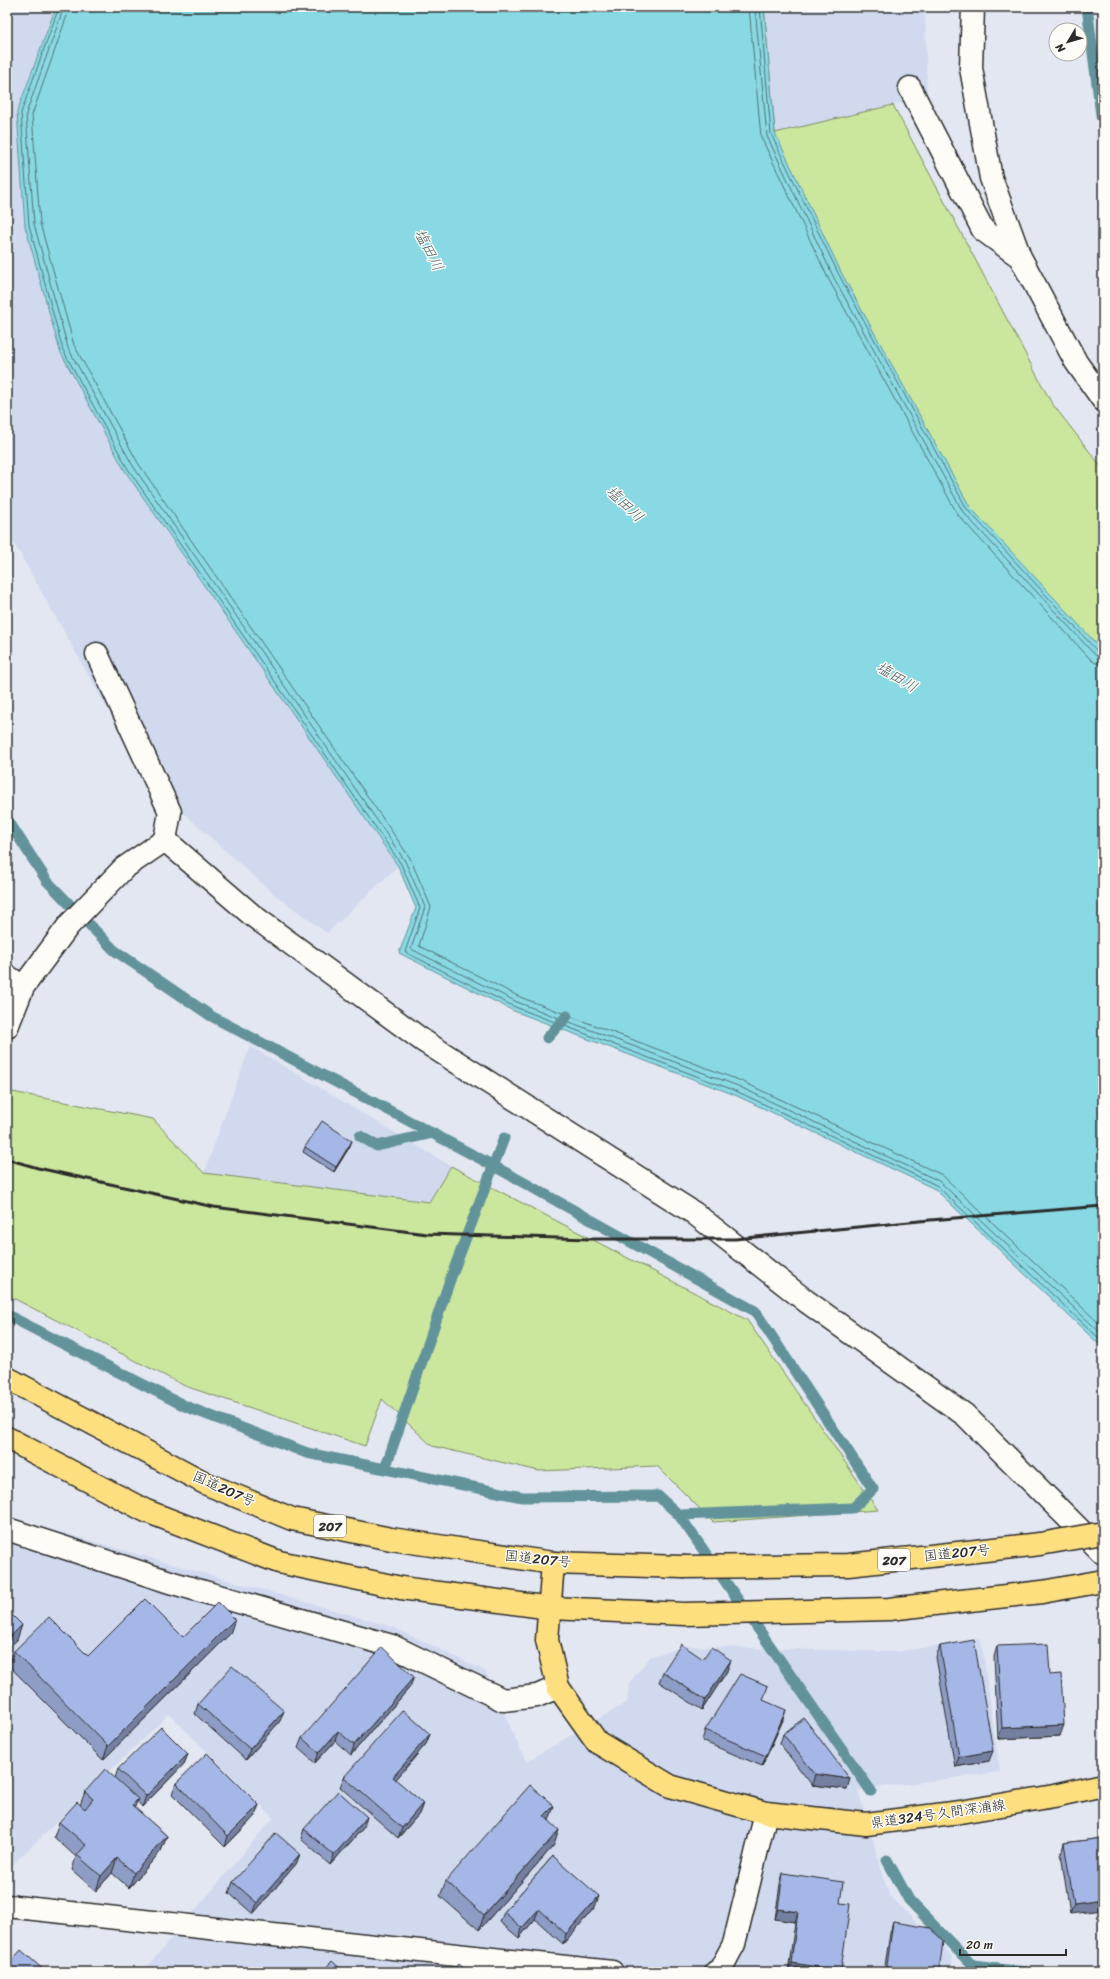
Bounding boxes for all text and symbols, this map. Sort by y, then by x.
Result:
north arrow [1048,22,1088,62]
text: N [1050,39,1071,57]
water label: 塩田川 [407,224,451,276]
water label: 塩田川 [600,479,650,529]
water label: 塩田川 [871,654,923,700]
street label: 国道207号 [188,1464,260,1514]
road number: 207 [314,1515,346,1537]
street label: 国道207号 [922,1537,992,1569]
street label: 国道207号 [503,1543,573,1575]
road number: 207 [878,1549,910,1571]
street label: 県道324号久間深浦線 [869,1792,1007,1836]
scale bar [960,1931,1066,1957]
text: 20 m [966,1934,993,1956]

